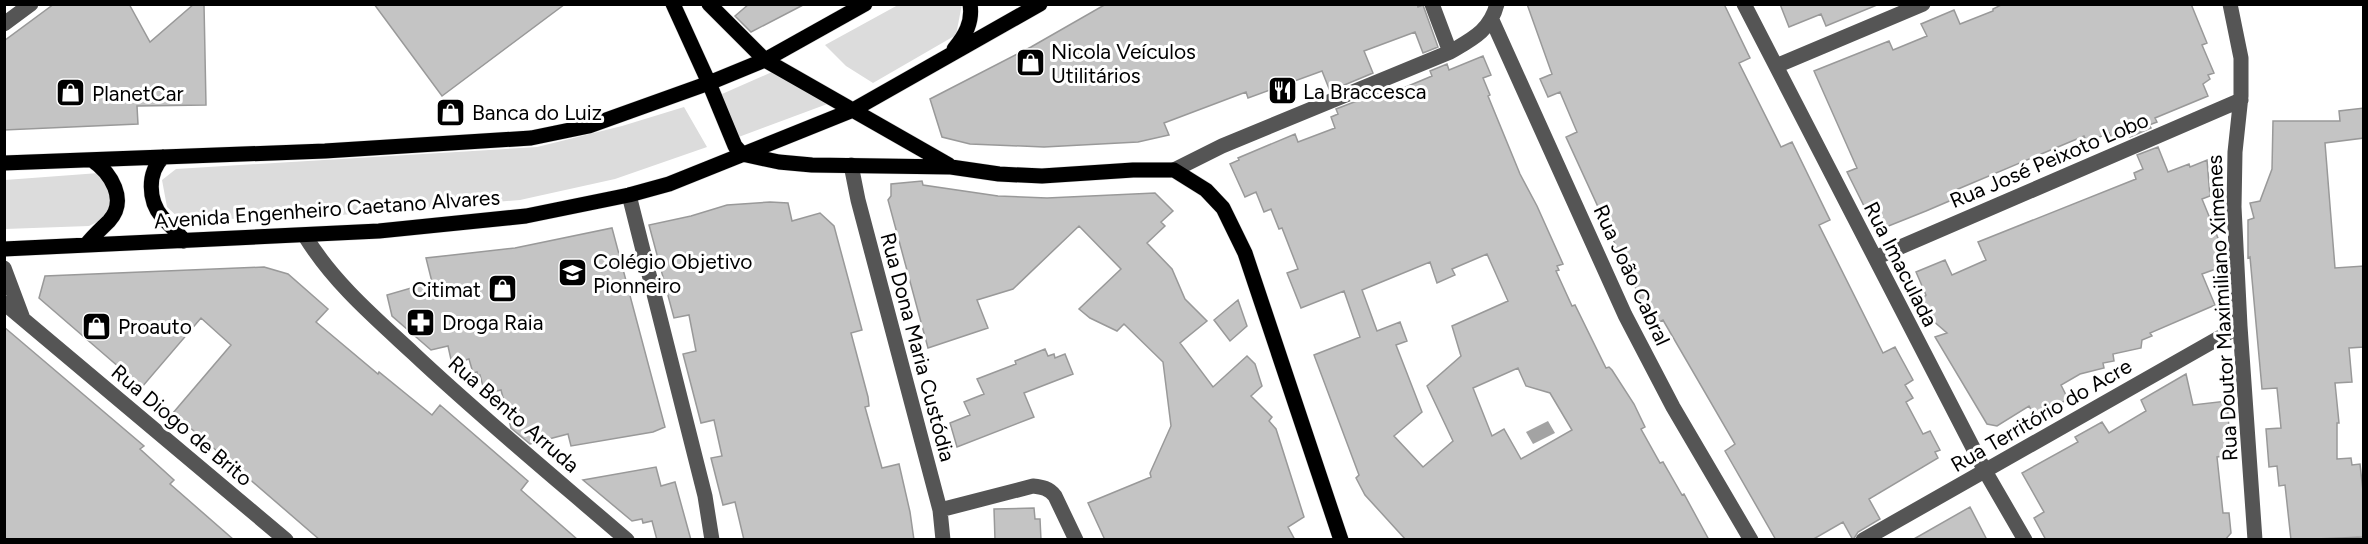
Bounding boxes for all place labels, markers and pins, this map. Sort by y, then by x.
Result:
place label: Nicola Veículos Utilitários [1051,39,1196,88]
shop icon: Nicola Veículos Utilitários [1014,47,1046,79]
restaurant icon: La Braccesca [1266,75,1298,107]
shop icon: PlanetCar [55,77,87,109]
place label: La Braccesca [1303,79,1427,104]
place label: PlanetCar [92,81,184,106]
shop icon: Banca do Luiz [435,96,467,128]
place label: Banca do Luiz [472,100,602,125]
place label: Colégio Objetivo Pionneiro [593,249,752,298]
school or university icon: Colégio Objetivo Pionneiro [556,257,588,289]
shop icon: Citimat [486,273,518,305]
place label: Citimat [412,277,481,302]
pharmacy icon: Droga Raia [405,306,437,338]
shop icon: Proauto [81,310,113,342]
place label: Droga Raia [442,310,543,335]
place label: Proauto [118,314,192,339]

